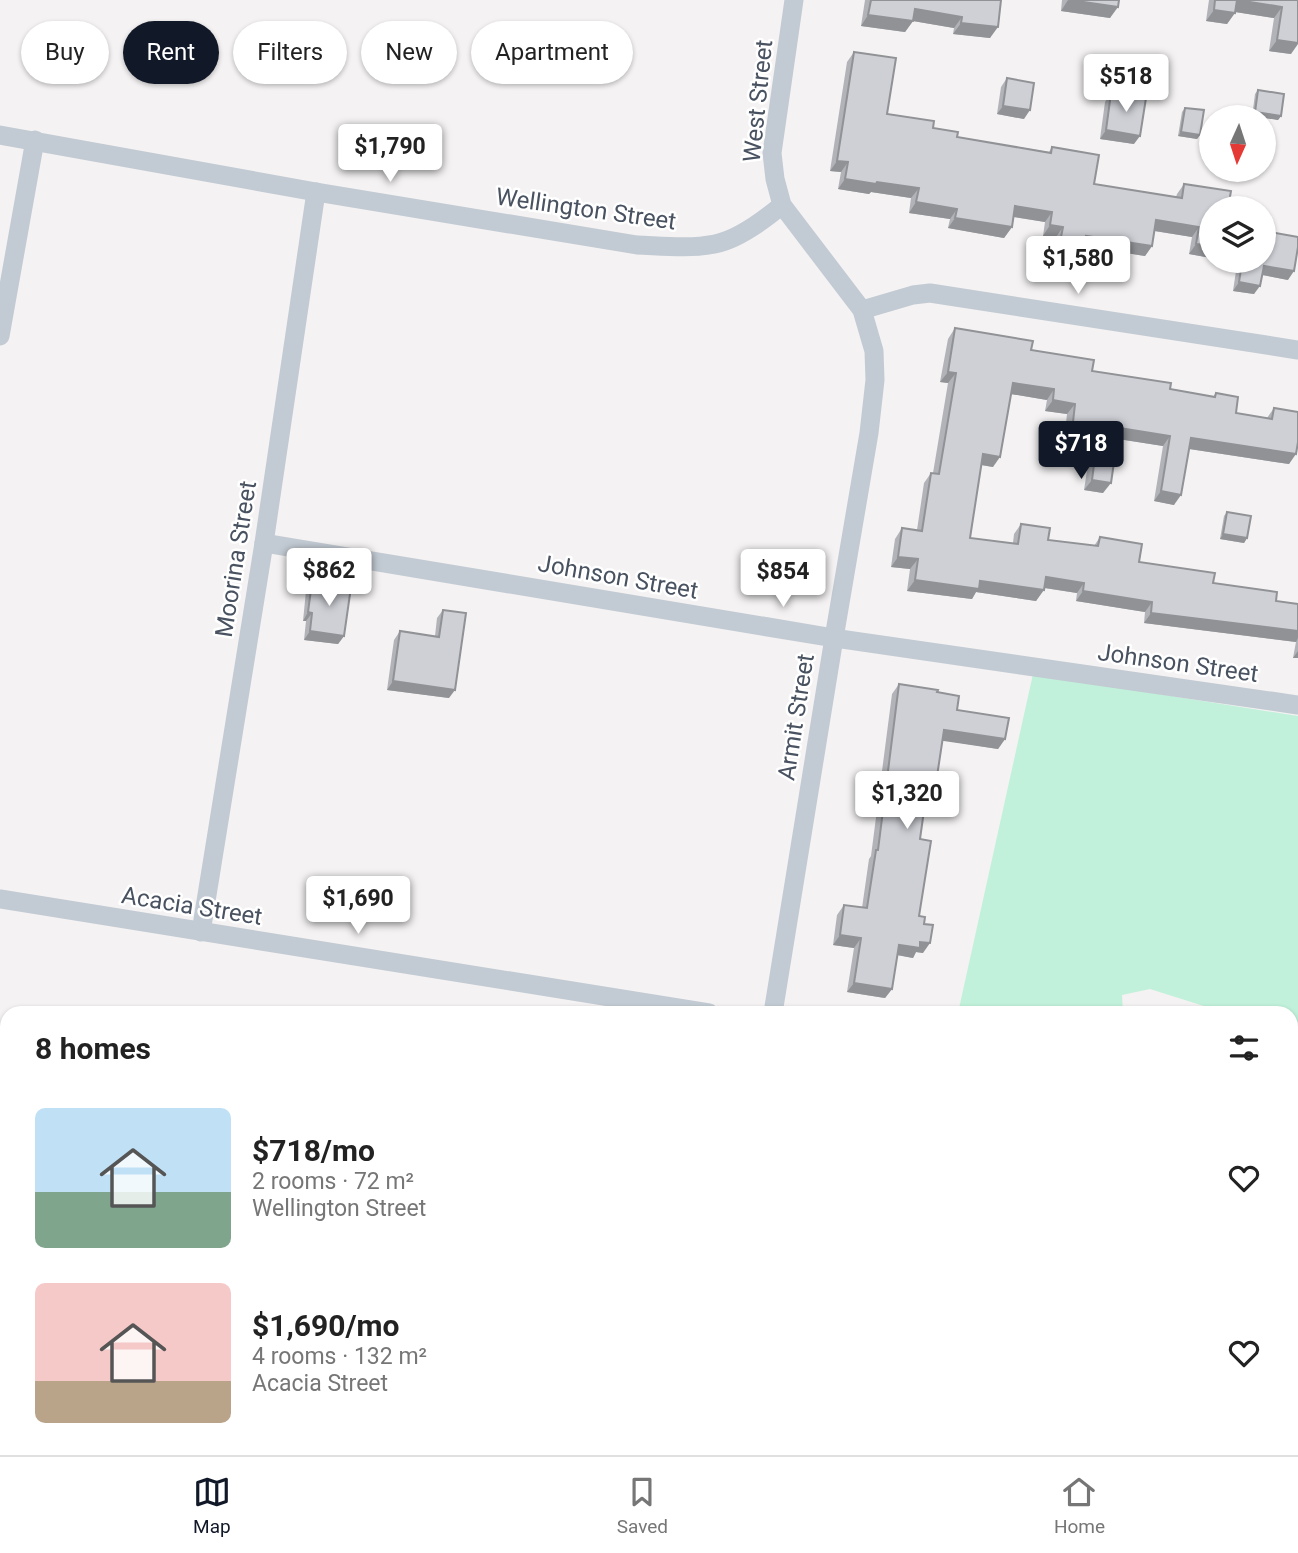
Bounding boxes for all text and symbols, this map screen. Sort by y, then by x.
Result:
chip: Buy [21,21,109,84]
chip: Rent [123,21,219,84]
chip: Filters [233,21,347,84]
chip: New [361,21,457,84]
chip: Apartment [471,21,633,84]
street label: West Street [738,38,778,164]
pin: $518 [1085,54,1167,114]
text: $518 [1100,63,1152,90]
north arrow [1199,105,1276,182]
map controls [1199,105,1276,273]
pin: $1,790 [333,124,447,184]
text: $1,790 [354,133,426,160]
street label: Wellington Street [494,182,678,236]
button: layers [1199,196,1276,273]
pin: $1,580 [1021,236,1135,296]
text: $1,580 [1042,245,1114,272]
pin: $718 [1040,421,1122,481]
text: $718 [1055,430,1107,457]
street label: Moorina Street [210,479,262,639]
pin: $862 [288,548,370,608]
street label: Johnson Street [536,549,700,605]
pin: $854 [742,550,824,609]
text: $862 [303,557,355,584]
text: $854 [757,558,809,585]
street label: Johnson Street [1096,638,1260,688]
street label: Armit Street [772,652,820,782]
pin: $1,320 [850,772,964,831]
text: $1,320 [871,780,943,807]
pin: $1,690 [301,876,415,936]
street label: Acacia Street [120,881,264,931]
text: $1,690 [322,885,394,912]
icon: filters [1225,1029,1263,1067]
text: 8 homes [35,1031,151,1066]
text: $718/mo [252,1133,375,1168]
icon: home [91,1136,175,1220]
icon: heart [1225,1159,1263,1197]
text: 2 rooms · 72 m² [252,1168,414,1195]
text: Wellington Street [252,1195,426,1222]
text: $1,690/mo [252,1308,400,1343]
icon: home [91,1311,175,1395]
icon: heart [1225,1334,1263,1372]
text: 4 rooms · 132 m² [252,1343,427,1370]
text: Acacia Street [252,1370,388,1397]
tab: Map [193,1473,231,1538]
tab: Saved [617,1473,668,1538]
tab: Home [1054,1473,1105,1538]

